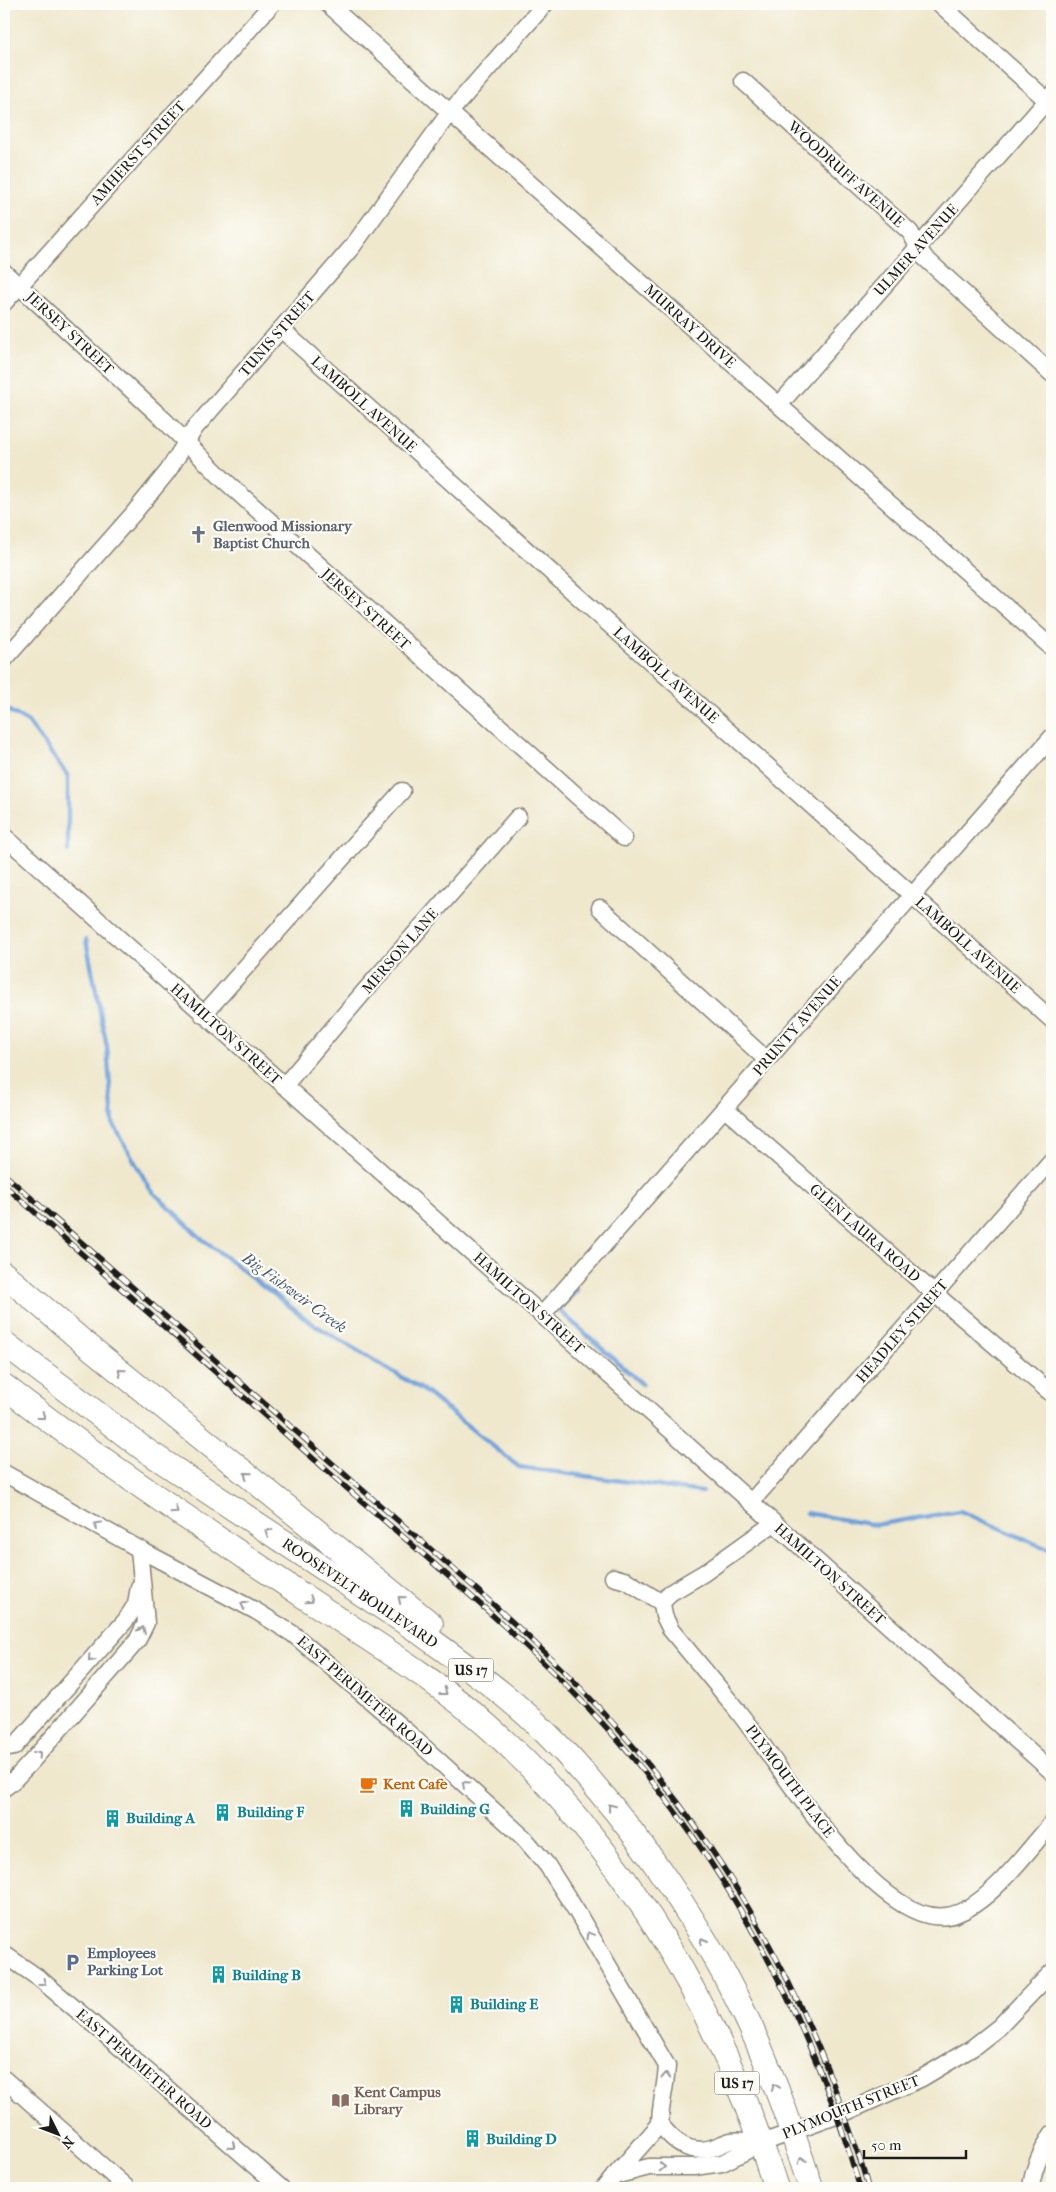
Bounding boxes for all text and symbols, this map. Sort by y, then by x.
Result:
street label: AMHERST STREET [86,97,190,209]
street label: WOODRUFF AVENUE [783,116,908,231]
street label: ULMER AVENUE [870,200,962,300]
street label: MURRAY DRIVE [641,280,739,372]
street label: JERSEY STREET [22,287,118,379]
street label: TUNIS STREET [235,287,320,380]
street label: LAMBOLL AVENUE [308,352,420,456]
place label: Glenwood Missionary Baptist Church [213,517,353,552]
church icon: Glenwood Missionary Baptist Church [189,525,209,545]
street label: JERSEY STREET [317,564,415,654]
street label: LAMBOLL AVENUE [610,623,722,727]
street label: LAMBOLL AVENUE [912,893,1024,997]
street label: MERSON LANE [358,905,442,997]
street label: PRUNTY AVENUE [749,973,845,1079]
street label: HAMILTON STREET [167,979,286,1089]
street label: GLEN LAURA ROAD [806,1180,924,1286]
water label: Big Fishweir Creek [238,1248,351,1337]
street label: HAMILTON STREET [470,1248,589,1358]
street label: HEADLEY STREET [852,1275,952,1386]
one-way arrow [118,1370,127,1378]
one-way arrow [36,1410,46,1419]
one-way arrow [244,1472,253,1480]
one-way arrow [169,1504,178,1514]
street label: HAMILTON STREET [771,1519,890,1629]
one-way arrow [93,1521,102,1531]
one-way arrow [265,1528,274,1538]
street label: ROOSEVELT BOULEVARD [279,1534,441,1652]
one-way arrow [305,1594,314,1604]
one-way arrow [397,1595,406,1604]
one-way arrow [241,1601,250,1611]
one-way arrow [136,1626,146,1635]
street label: EAST PERIMETER ROAD [293,1632,437,1760]
one-way arrow [87,1654,96,1663]
road number: US 17 [448,1658,494,1682]
one-way arrow [438,1686,447,1694]
street label: PLYMOUTH PLACE [742,1721,838,1841]
one-way arrow [33,1750,42,1759]
cafe icon: Kent Cafe [359,1774,379,1794]
place label: Kent Cafe [383,1775,448,1793]
one-way arrow [461,1781,470,1790]
building icon: Building G [396,1799,416,1819]
place label: Building G [420,1800,490,1818]
building icon: Building F [213,1802,233,1822]
place label: Building F [237,1803,304,1821]
one-way arrow [609,1804,617,1813]
building icon: Building A [102,1808,122,1828]
place label: Building A [126,1809,196,1827]
one-way arrow [587,1931,597,1940]
one-way arrow [700,1938,710,1947]
place label: Employees Parking Lot [87,1944,164,1979]
parking icon: Employees Parking Lot [63,1952,83,1972]
building icon: Building B [208,1965,228,1985]
place label: Building B [232,1966,301,1984]
one-way arrow [37,1977,46,1985]
building icon: Building E [446,1994,466,2014]
place label: Building E [470,1995,539,2013]
street label: EAST PERIMETER ROAD [72,2005,216,2133]
street label: PLYMOUTH STREET [780,2071,923,2143]
one-way arrow [661,2072,672,2080]
road number: US 17 [714,2072,760,2094]
place label: Kent Campus Library [354,2083,441,2118]
one-way arrow [771,2083,781,2091]
library icon: Kent Campus Library [330,2091,350,2111]
north arrow [32,2110,82,2160]
scale bar [864,2127,966,2159]
building icon: Building D [462,2129,482,2149]
place label: Building D [486,2130,557,2148]
text: N [57,2133,77,2152]
text: 50 m [871,2136,902,2154]
one-way arrow [226,2140,235,2149]
one-way arrow [798,2156,808,2165]
one-way arrow [658,2162,666,2172]

